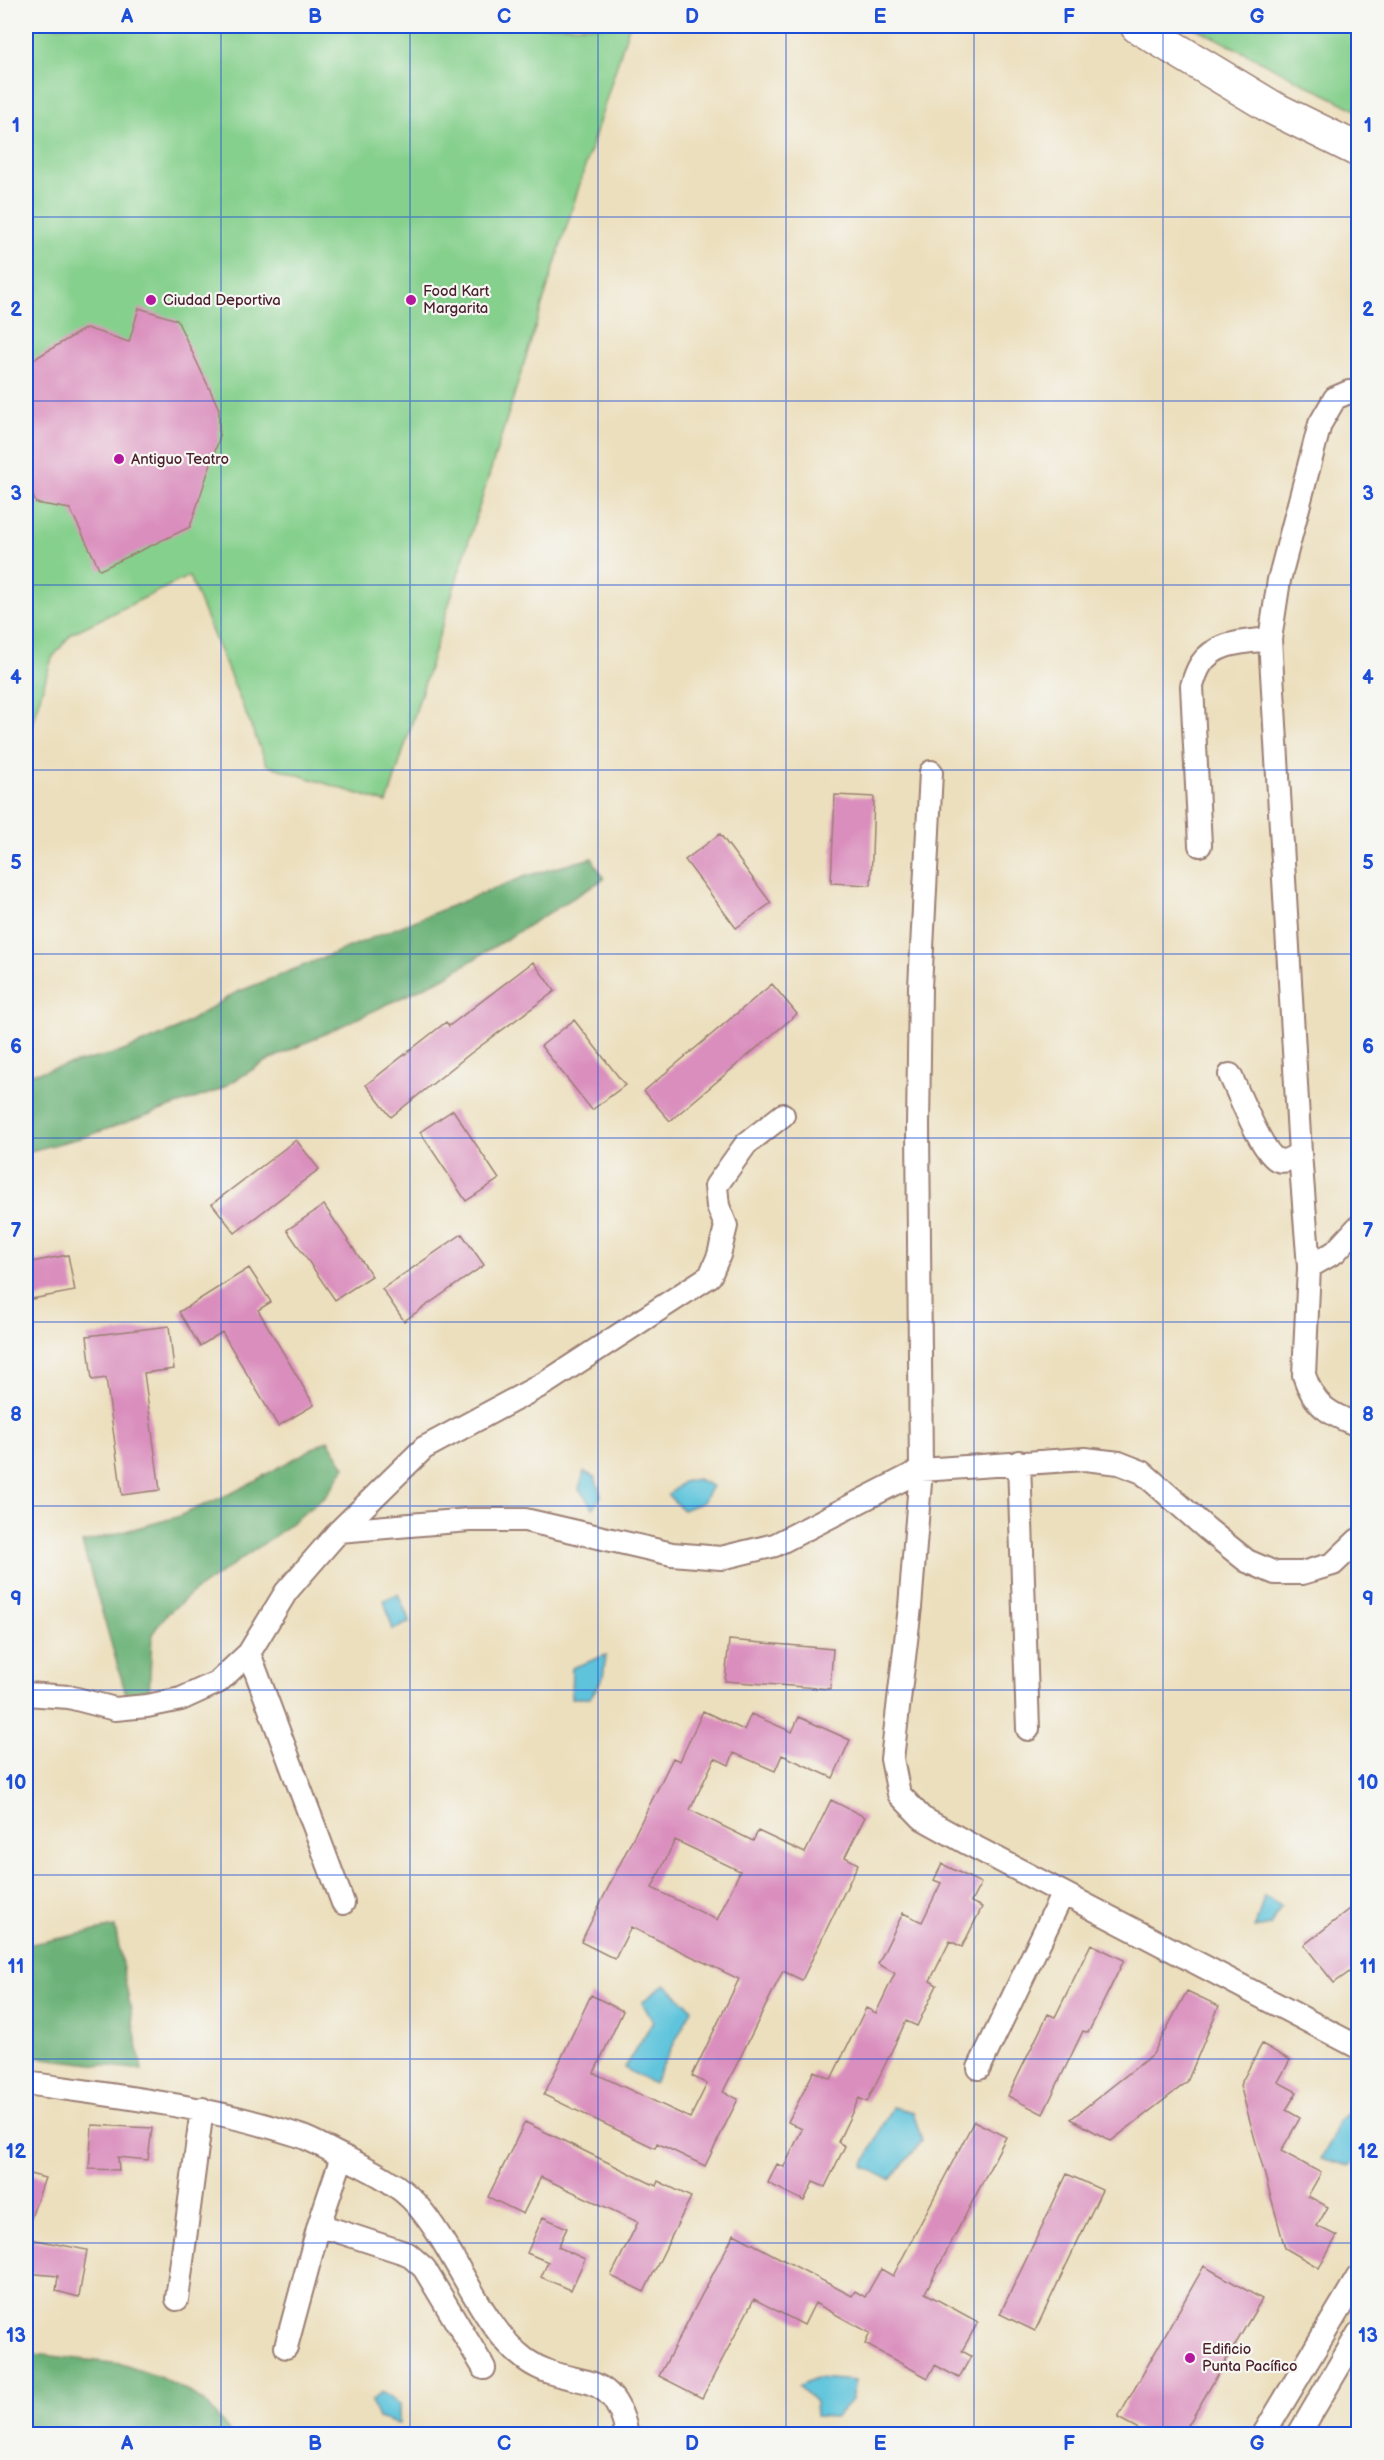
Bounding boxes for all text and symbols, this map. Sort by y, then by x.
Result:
text: A [120,5,134,29]
text: B [308,5,322,29]
text: C [497,5,511,29]
text: D [685,5,699,29]
text: E [874,5,887,29]
text: F [1063,5,1075,29]
text: G [1250,5,1265,29]
text: 1 [12,114,20,138]
text: 1 [1364,114,1372,138]
place label: Food Kart Margarita [423,282,490,318]
place label: Ciudad Deportiva [163,291,281,310]
marker: Ciudad Deportiva [144,293,158,307]
marker: Food Kart Margarita [404,293,418,307]
text: 2 [10,298,22,322]
text: 2 [1362,298,1374,322]
place label: Antiguo Teatro [131,450,229,469]
marker: Antiguo Teatro [112,452,126,466]
text: 3 [10,482,22,506]
text: 3 [1362,482,1374,506]
text: 4 [10,666,22,690]
text: 4 [1362,666,1374,690]
text: 5 [10,851,22,875]
text: 5 [1362,851,1374,875]
text: 6 [10,1035,22,1059]
text: 6 [1362,1035,1374,1059]
text: 7 [10,1219,22,1243]
text: 7 [1362,1219,1374,1243]
text: 8 [10,1403,22,1427]
text: 8 [1362,1403,1374,1427]
text: 9 [10,1587,22,1611]
text: 9 [1362,1587,1374,1611]
text: 10 [6,1771,26,1795]
text: 10 [1358,1771,1378,1795]
text: 11 [8,1955,24,1979]
text: 11 [1360,1955,1376,1979]
text: 12 [6,2140,26,2164]
text: 12 [1358,2140,1378,2164]
text: 13 [6,2324,26,2348]
text: 13 [1358,2324,1378,2348]
place label: Edificio Punta Pacífico [1202,2340,1298,2376]
marker: Edificio Punta Pacífico [1183,2351,1197,2365]
text: A [120,2432,134,2456]
text: B [308,2432,322,2456]
text: C [497,2432,511,2456]
text: D [685,2432,699,2456]
text: E [874,2432,887,2456]
text: F [1063,2432,1075,2456]
text: G [1250,2432,1265,2456]

